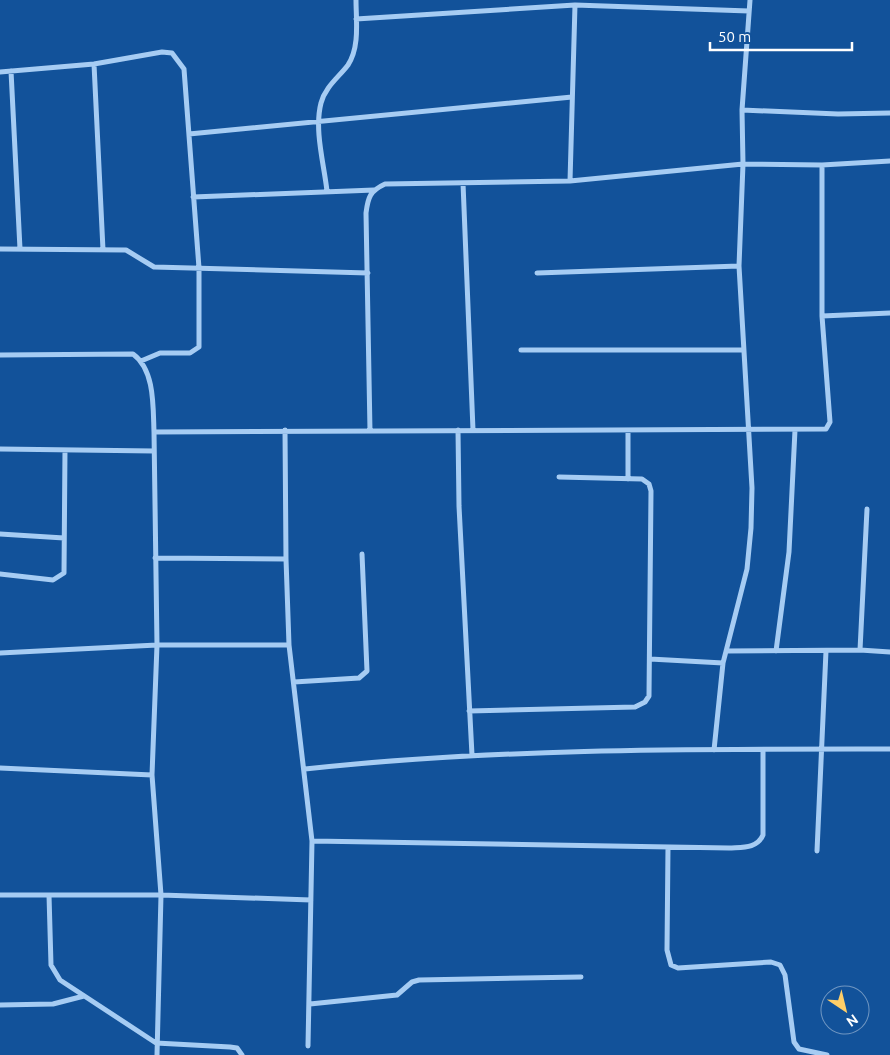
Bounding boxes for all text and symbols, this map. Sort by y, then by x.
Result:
scale bar [710,20,852,52]
text: 50 m [718,28,751,45]
north arrow [820,985,870,1035]
text: N [844,1011,861,1030]

